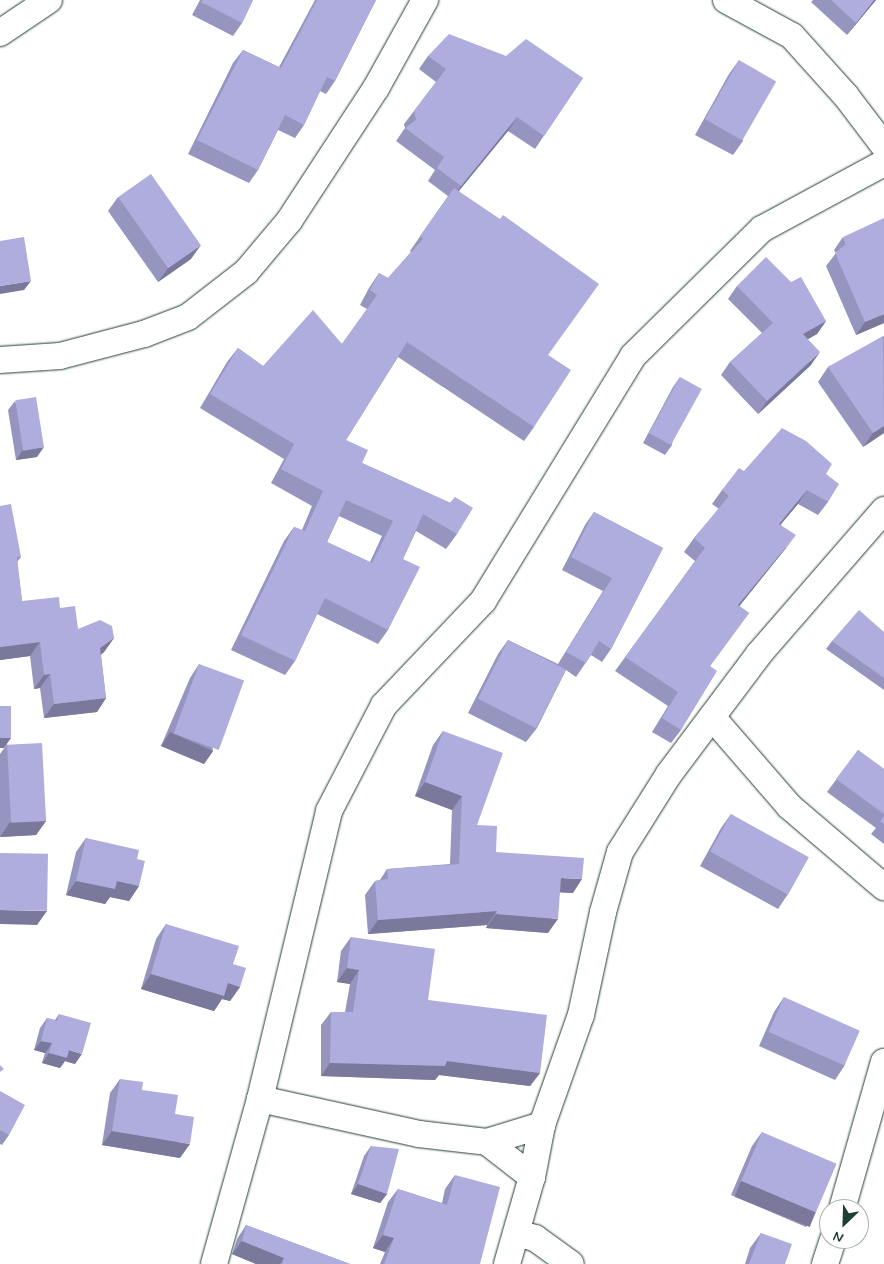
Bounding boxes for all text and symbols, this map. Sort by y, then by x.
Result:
north arrow [819,1199,869,1249]
text: N [830,1227,846,1247]

